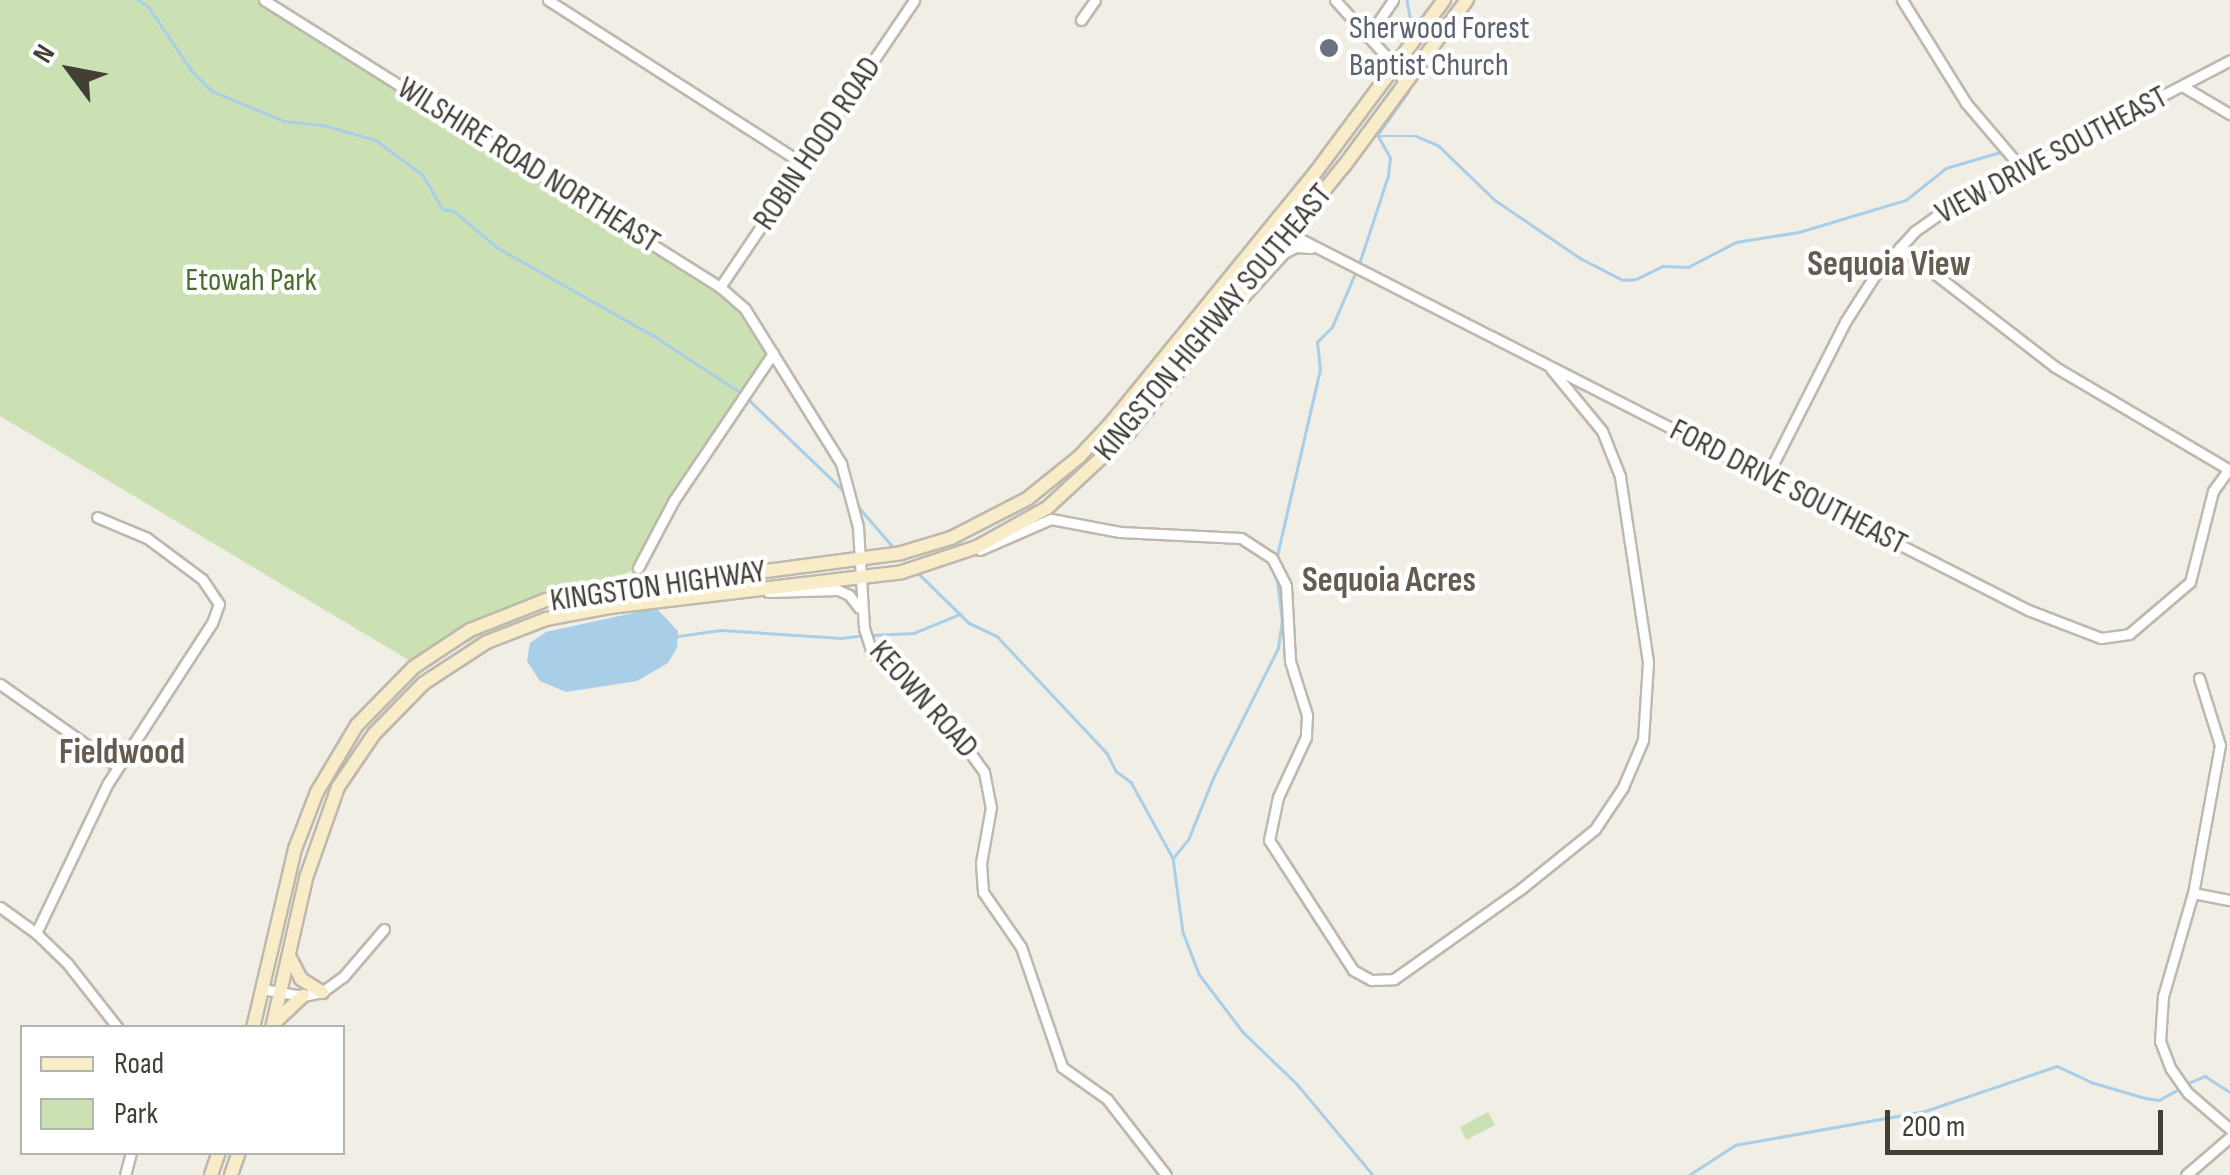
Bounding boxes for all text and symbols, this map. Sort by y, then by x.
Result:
place label: Sherwood Forest Baptist Church [1349,11,1529,86]
north arrow [20,20,120,120]
marker: Sherwood Forest Baptist Church [1318,37,1340,59]
text: N [26,39,62,69]
street label: ROBIN HOOD ROAD [746,50,890,238]
street label: WILSHIRE ROAD NORTHEAST [390,70,666,262]
street label: VIEW DRIVE SOUTHEAST [1929,79,2175,233]
street label: KINGSTON HIGHWAY SOUTHEAST [1087,177,1341,469]
district label: Sequoia View [1807,244,1971,286]
park label: Etowah Park [185,262,317,300]
street label: FORD DRIVE SOUTHEAST [1663,412,1913,564]
street label: KINGSTON HIGHWAY [548,553,768,621]
district label: Sequoia Acres [1302,560,1476,602]
street label: KEOWN ROAD [860,633,986,767]
district label: Fieldwood [59,732,185,774]
legend [20,1025,345,1155]
text: Road [114,1046,164,1082]
scale bar [1890,1090,2168,1152]
text: Park [114,1096,158,1132]
text: 200 m [1902,1109,1965,1145]

